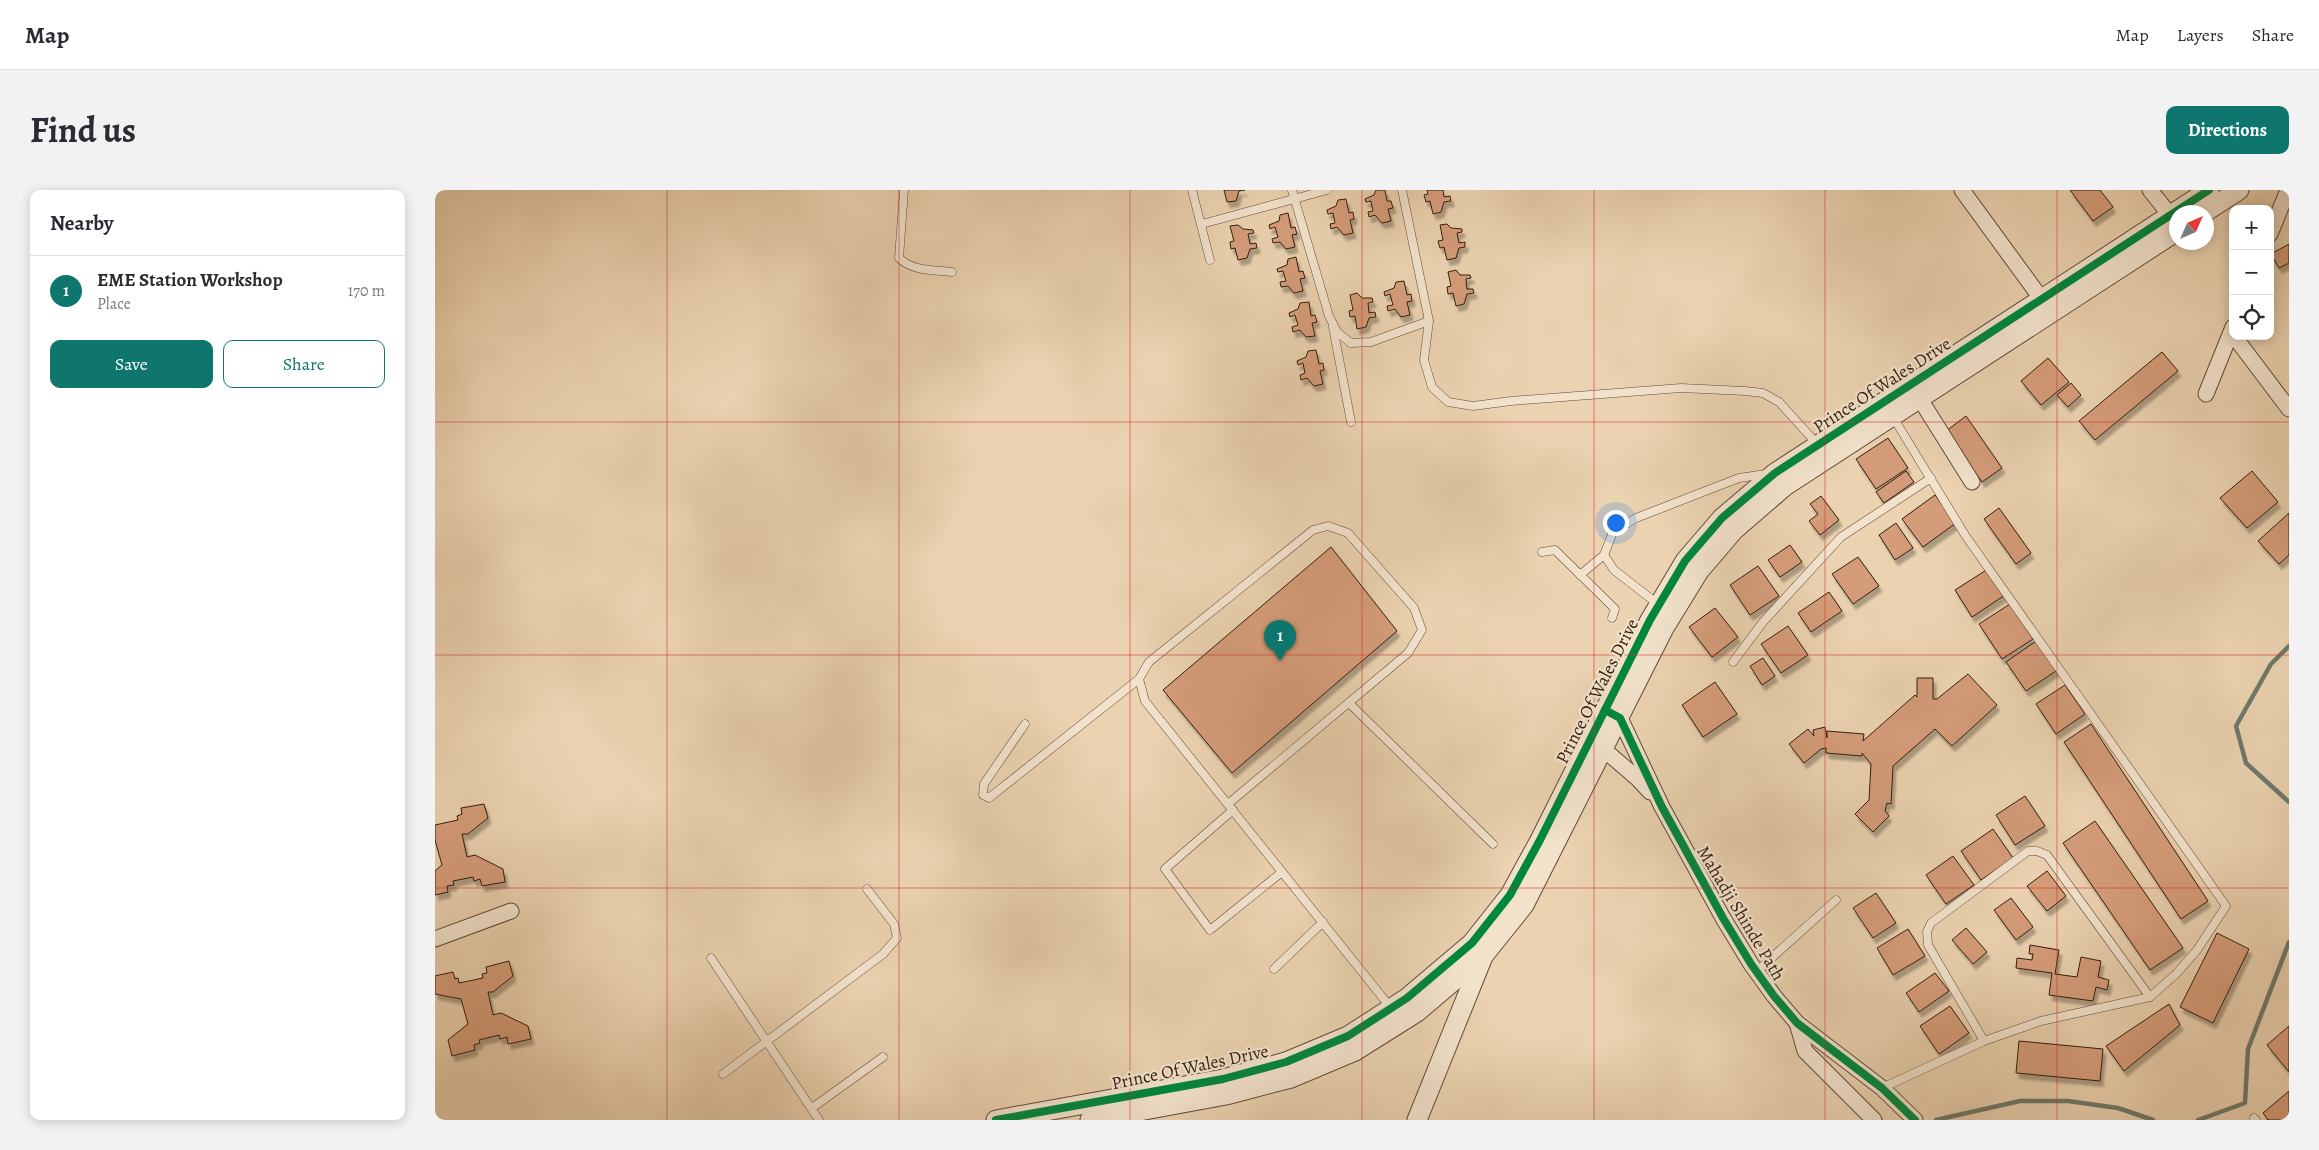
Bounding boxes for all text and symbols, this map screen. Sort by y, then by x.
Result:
text: Map [25,19,69,51]
text: Map [2116,23,2149,47]
text: Layers [2177,23,2224,47]
text: Share [2252,23,2294,47]
text: Find us [30,106,136,154]
button: Directions [2166,106,2289,154]
north arrow [2169,205,2214,250]
map controls [2229,205,2274,340]
button: + [2229,205,2274,250]
text: Nearby [50,209,113,237]
button: − [2229,250,2274,295]
text: EME Station Workshop [97,267,283,293]
text: 1 [63,280,69,302]
text: 170 m [348,280,385,302]
text: Place [97,293,131,315]
button: locate [2229,295,2274,340]
street label: Prince Of Wales Drive [1808,331,1956,439]
button: Save [50,340,213,388]
button: Share [223,340,385,388]
your location [1603,510,1629,536]
street label: Prince Of Wales Drive [1550,614,1644,768]
pin: 1 [1264,620,1296,661]
street label: Mahadji Shinde Path [1691,841,1791,985]
street label: Prince Of Wales Drive [1109,1039,1271,1095]

